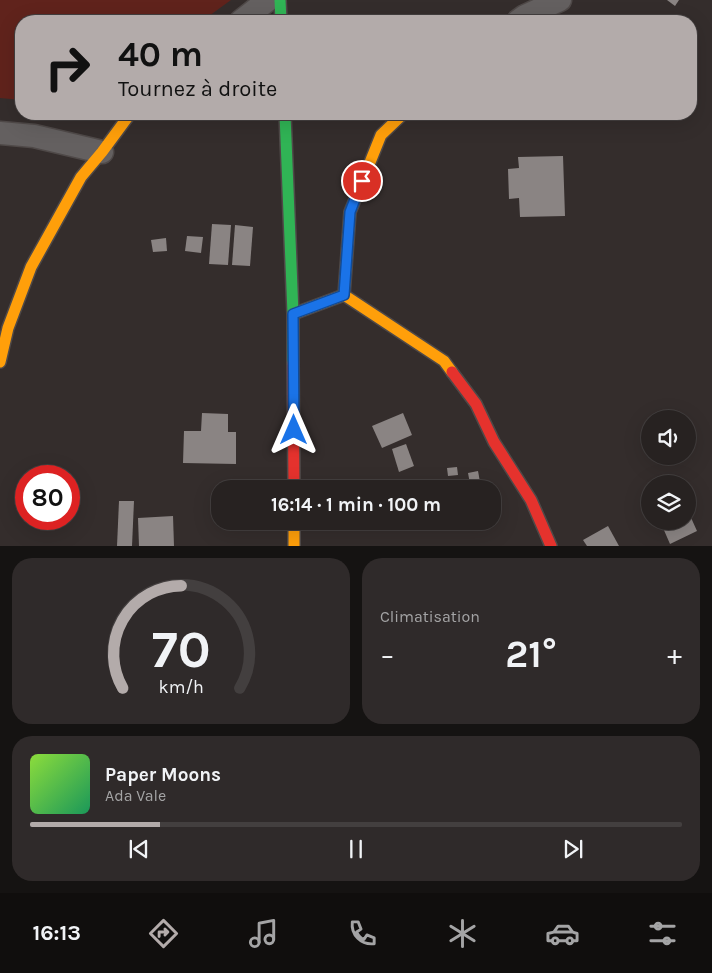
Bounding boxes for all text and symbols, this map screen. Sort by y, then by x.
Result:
text: 40 m [118,34,203,75]
icon: right [35,35,100,100]
text: Tournez à droite [118,76,277,102]
pin [341,160,383,202]
icon: arrive [348,167,376,195]
position arrow [267,403,319,455]
map controls [641,410,696,530]
button: sound [641,410,696,465]
speed limit sign: 80 [15,465,80,530]
button: layers [641,475,696,530]
text: 16:14 · 1 min · 100 m [271,494,441,516]
text: Climatisation [380,607,480,626]
text: 70 [152,619,210,680]
text: 21° [505,632,557,677]
text: − [380,638,395,671]
text: + [667,638,682,671]
text: km/h [158,677,204,698]
text: Paper Moons [105,764,221,786]
text: Ada Vale [105,786,166,805]
icon: previous [125,835,153,863]
icon: pause [342,835,370,863]
icon: next [559,835,587,863]
icon: directions [146,916,181,951]
icon: music [246,916,281,951]
icon: phone [345,916,380,951]
icon: climate [445,916,480,951]
icon: car [545,916,580,951]
icon: filters [645,916,680,951]
text: 16:13 [32,920,81,946]

